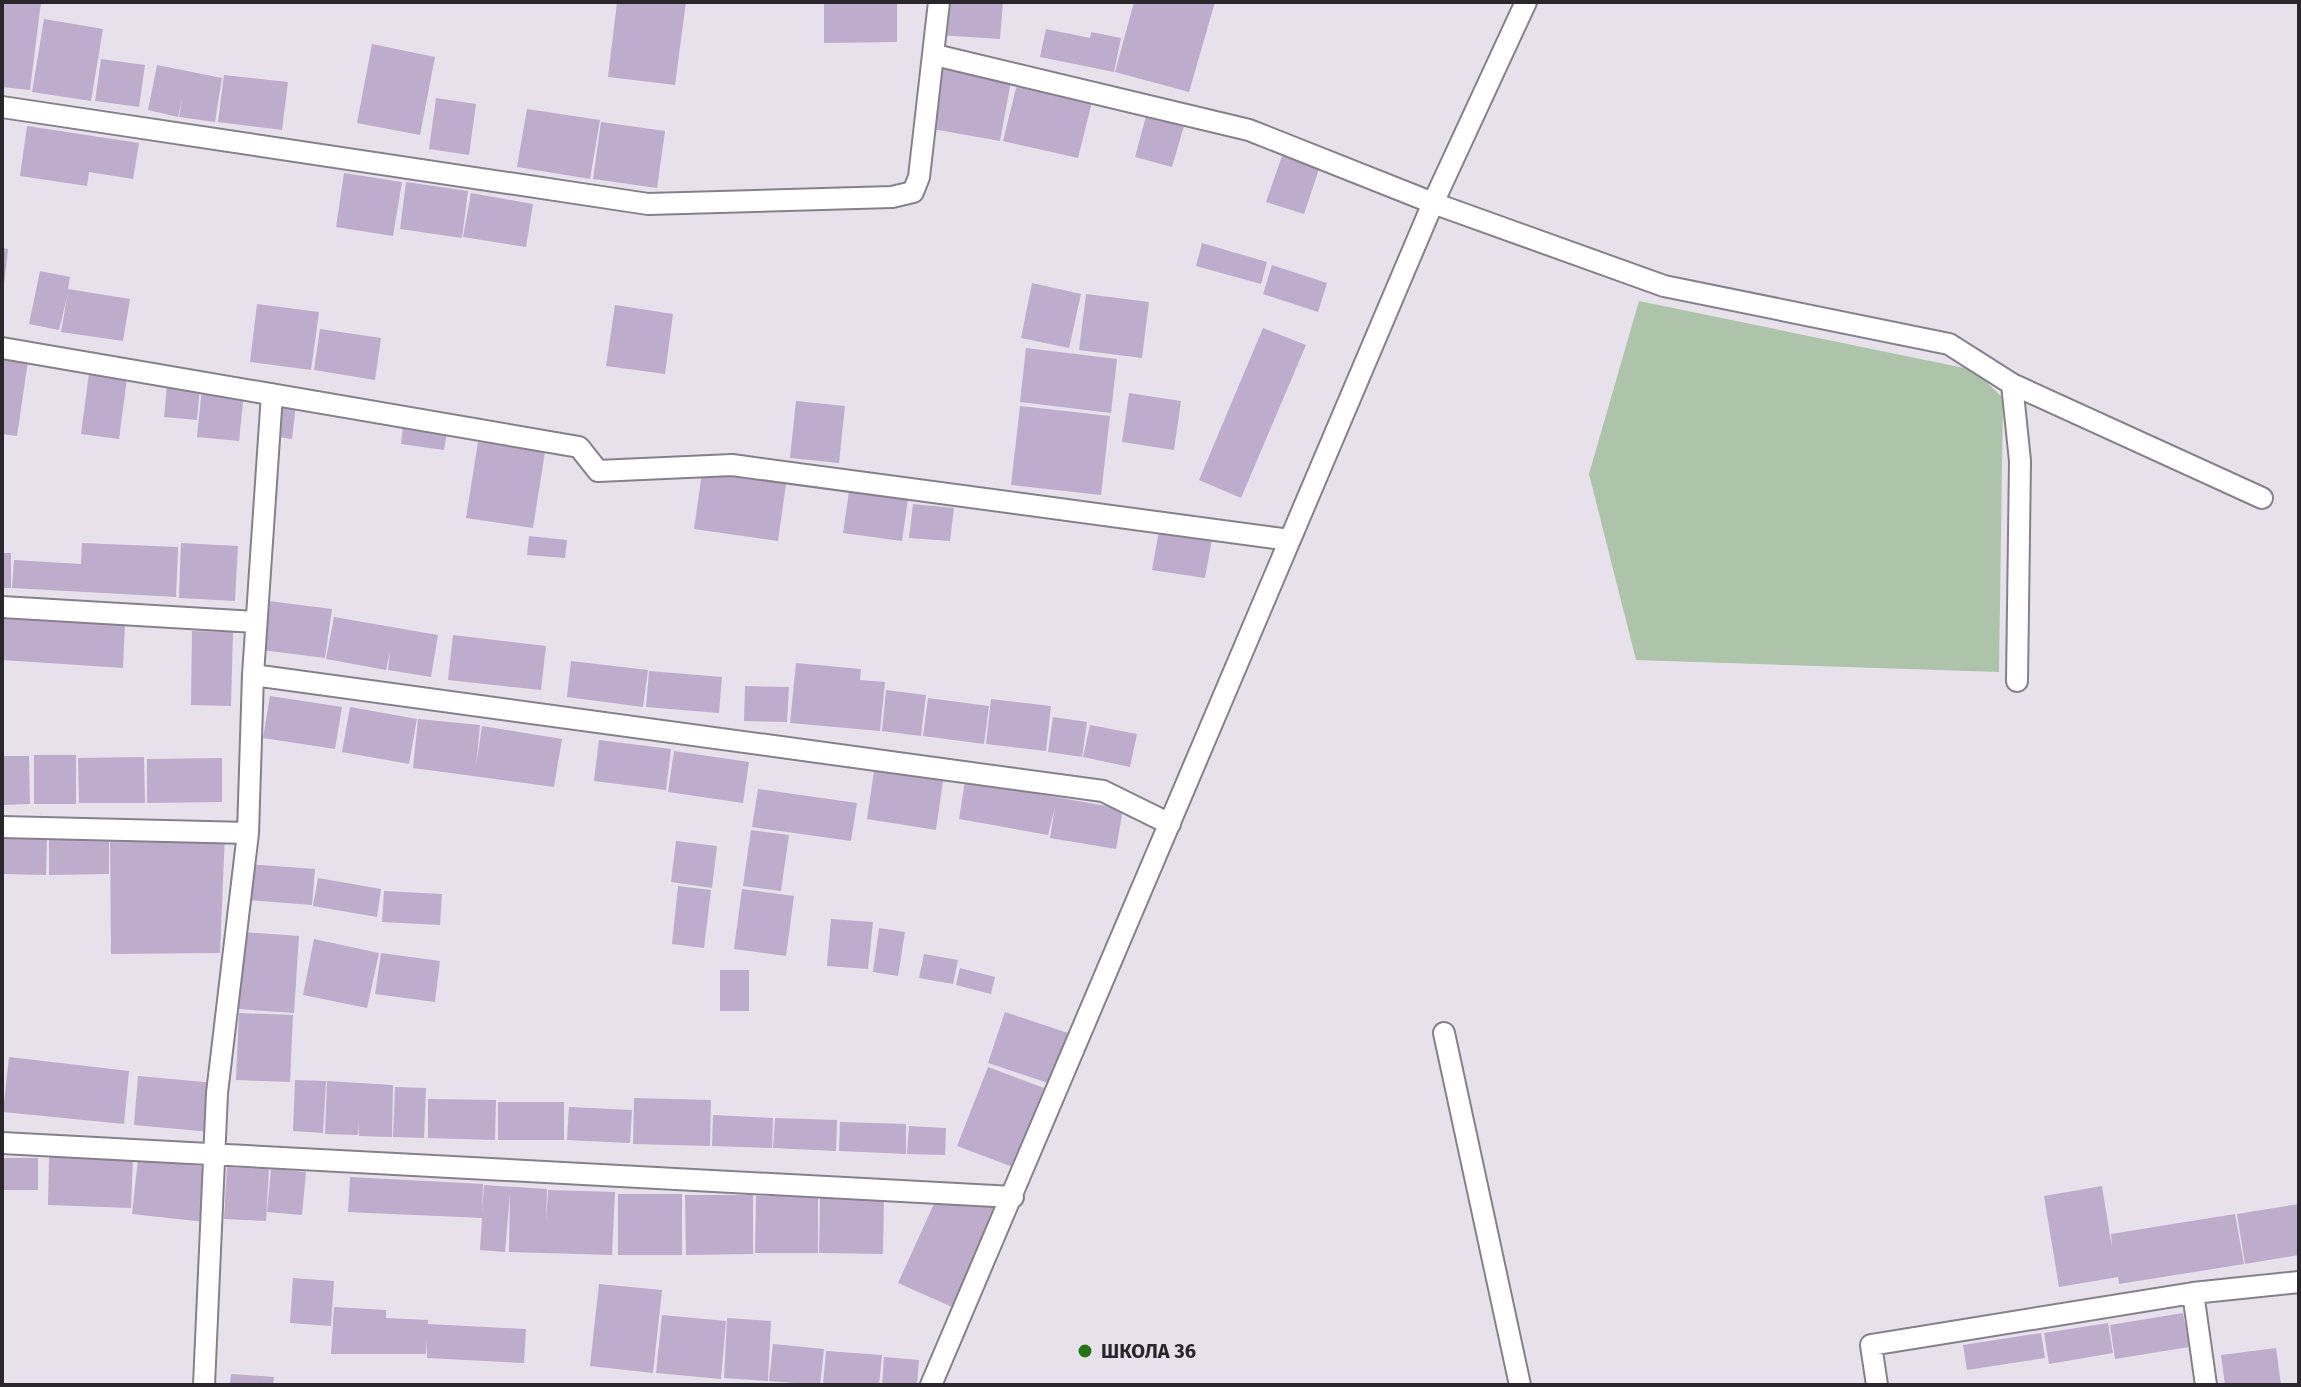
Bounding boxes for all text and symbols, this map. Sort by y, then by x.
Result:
place label: ШКОЛА 36 [1101,1339,1196,1363]
marker: ШКОЛА 36 [1076,1342,1094,1360]

